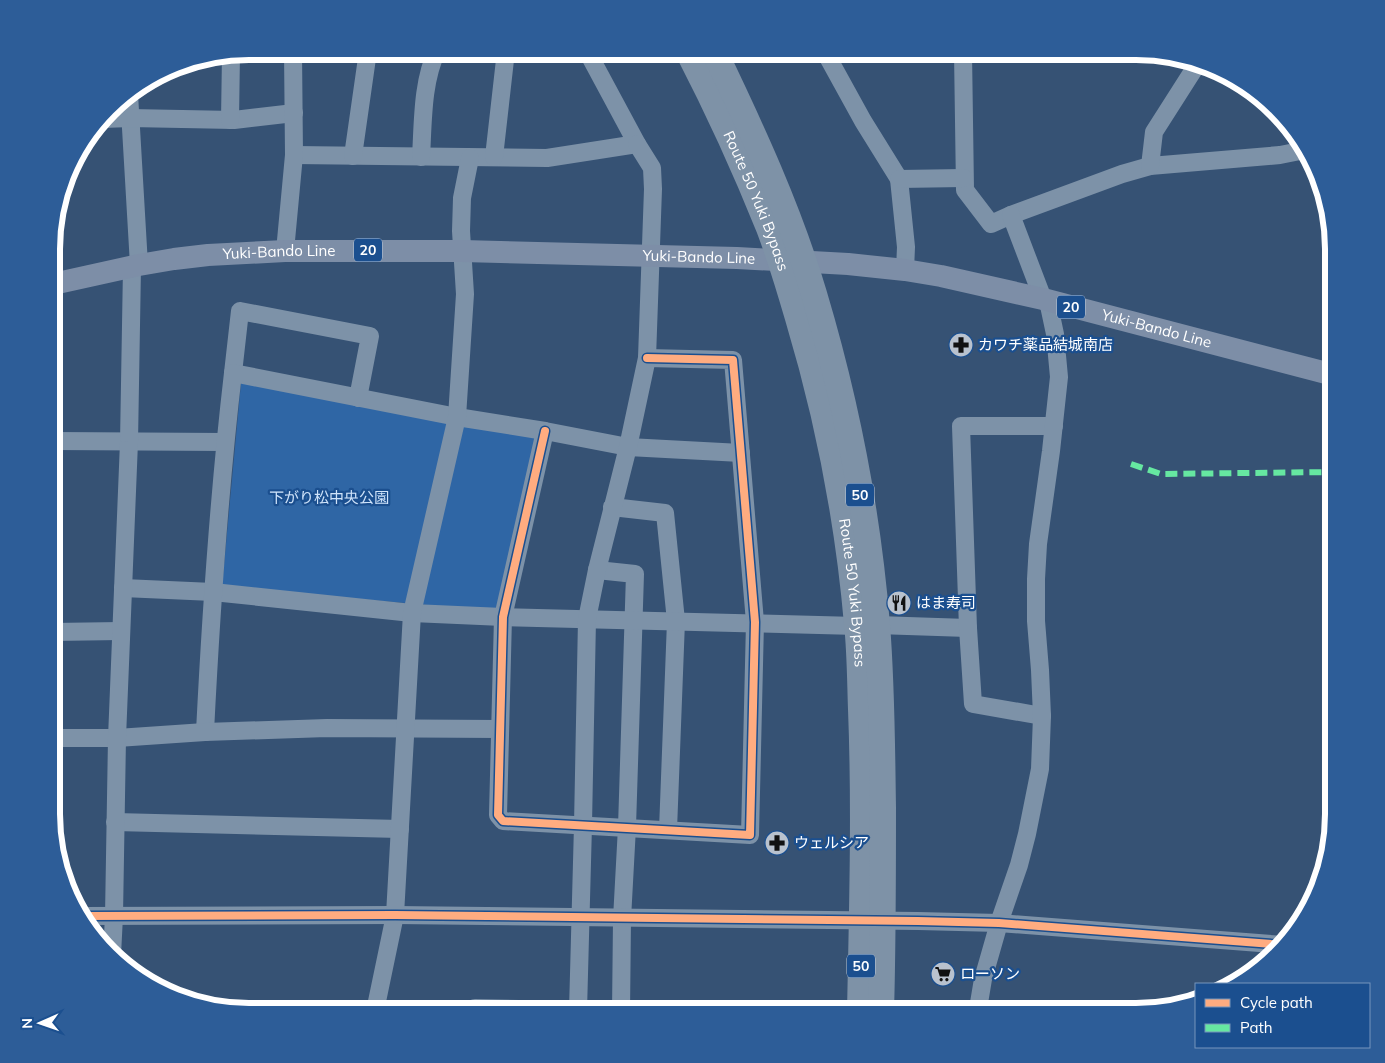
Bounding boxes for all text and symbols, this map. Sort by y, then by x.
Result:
street label: Route 50 Yuki Bypass [719,128,793,273]
road number: 20 [354,238,382,262]
street label: Yuki-Bando Line [221,241,335,263]
street label: Yuki-Bando Line [641,246,756,268]
road number: 20 [1057,296,1085,318]
street label: Yuki-Bando Line [1099,305,1214,352]
pharmacy icon: カワチ薬品結城南店 [948,332,974,358]
place label: カワチ薬品結城南店 [978,335,1113,354]
road number: 50 [846,484,874,506]
park label: 下がり松中央公園 [269,488,389,507]
street label: Route 50 Yuki Bypass [835,517,870,668]
restaurant icon: はま寿司 [886,590,912,616]
place label: はま寿司 [916,593,976,612]
pharmacy icon: ウェルシア [764,830,790,856]
place label: ウェルシア [794,833,869,852]
road number: 50 [847,954,875,978]
supermarket icon: ローソン [930,961,956,987]
place label: ローソン [960,964,1020,983]
legend [1195,983,1370,1048]
text: Cycle path [1240,993,1313,1012]
north arrow [15,998,65,1048]
text: N [18,1018,36,1029]
text: Path [1240,1018,1272,1037]

